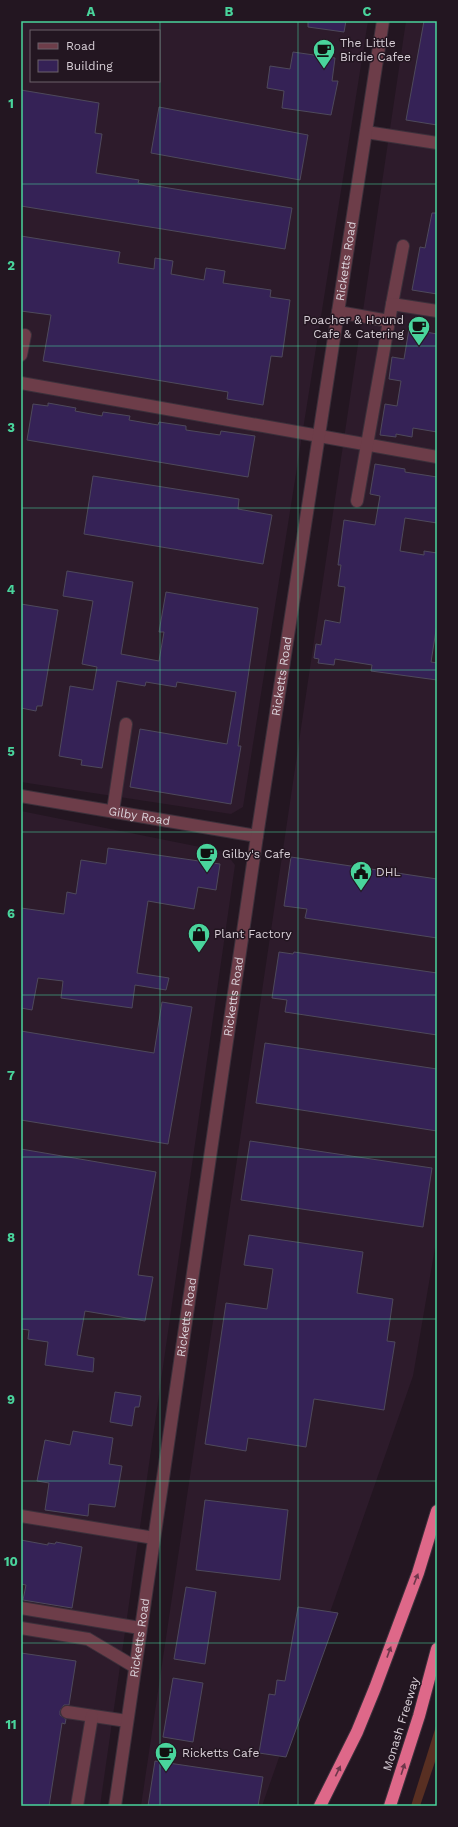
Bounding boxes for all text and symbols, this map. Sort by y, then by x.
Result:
text: A [87,4,96,19]
text: B [225,4,234,19]
text: C [363,4,372,19]
legend [30,30,160,82]
place label: The Little Birdie Cafee [340,36,411,64]
cafe icon: The Little Birdie Cafee [311,37,337,70]
text: Road [66,39,95,53]
text: Building [66,59,113,73]
text: 1 [8,96,14,111]
street label: Ricketts Road [333,220,359,302]
text: 2 [7,258,15,273]
place label: Poacher & Hound Cafe & Catering [303,313,405,341]
cafe icon: Poacher & Hound Cafe & Catering [406,314,432,347]
text: 3 [7,420,15,435]
text: 4 [7,582,16,597]
street label: Ricketts Road [269,636,295,717]
text: 5 [7,744,15,759]
street label: Gilby Road [107,804,171,828]
cafe icon: Gilby's Cafe [194,841,220,874]
place label: Gilby's Cafe [222,847,291,861]
public building icon: DHL [348,859,374,892]
place label: DHL [376,865,401,879]
text: 6 [7,906,15,921]
shop icon: Plant Factory [186,921,212,954]
place label: Plant Factory [214,927,293,941]
street label: Ricketts Road [221,956,246,1037]
text: 7 [7,1068,15,1083]
text: 8 [7,1230,15,1245]
street label: Ricketts Road [174,1277,199,1358]
text: 9 [7,1392,15,1407]
text: 10 [4,1554,18,1569]
one-way arrow [414,1573,420,1585]
street label: Ricketts Road [127,1597,152,1679]
one-way arrow [386,1645,392,1657]
street label: Monash Freeway [380,1675,422,1773]
text: 11 [5,1717,17,1732]
cafe icon: Ricketts Cafe [153,1740,179,1773]
place label: Ricketts Cafe [182,1746,259,1760]
one-way arrow [400,1763,406,1775]
one-way arrow [335,1765,341,1777]

